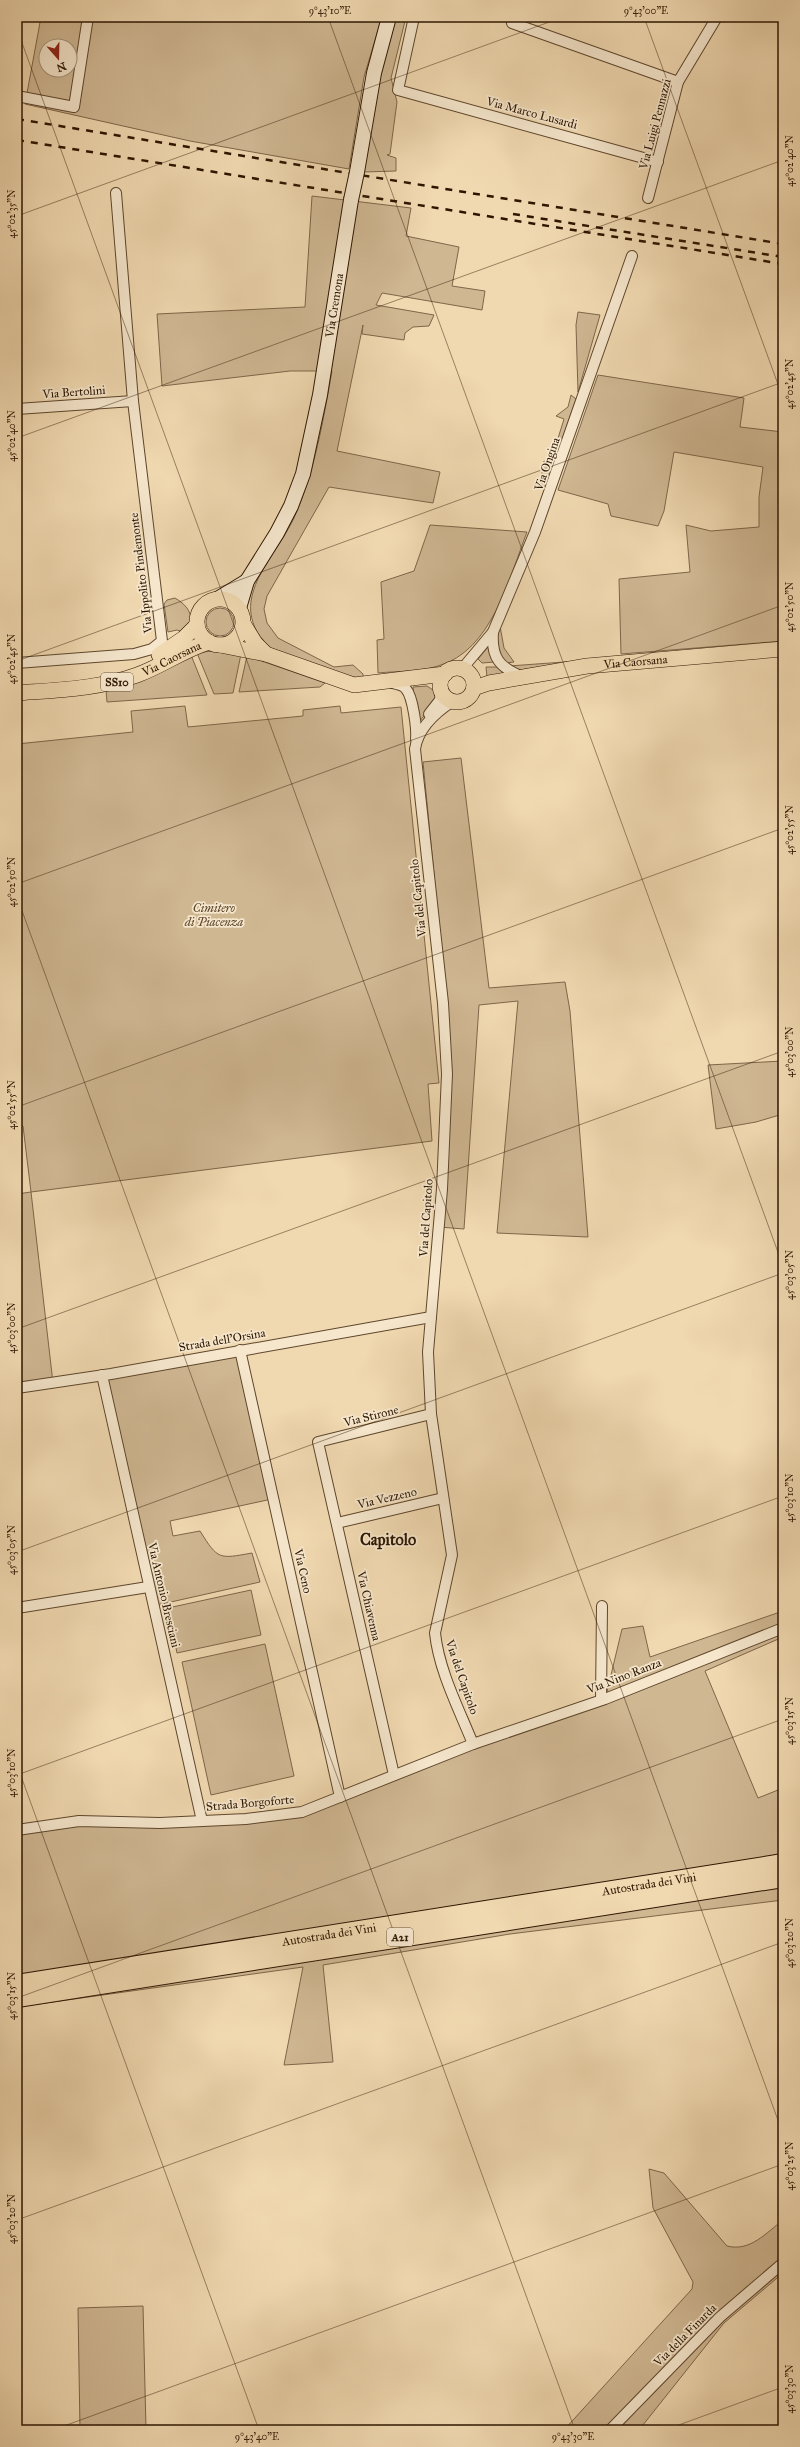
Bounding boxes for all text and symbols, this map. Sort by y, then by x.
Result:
text: 9°43'10"E [309,5,351,17]
text: 9°43'00"E [624,5,668,17]
north arrow [38,38,78,78]
text: N [54,59,68,75]
street label: Via Luigi Pennazzi [636,76,675,172]
street label: Via Marco Lusardi [484,94,580,132]
text: 45°02'40"N [784,135,796,187]
text: 45°02'35"N [6,189,18,238]
street label: Via Cremona [322,271,346,339]
text: 45°02'45"N [784,358,796,409]
street label: Via Bertolini [41,383,107,401]
text: 45°02'40"N [6,410,18,462]
street label: Via Ongina [531,435,564,494]
street label: Via Ippolito Pindemonte [127,512,155,635]
text: 45°02'50"N [784,581,796,632]
text: 45°02'45"N [6,633,18,684]
street label: Via Caorsana [139,638,204,680]
street label: Via Caorsana [602,652,669,672]
road number: SS10 [101,673,133,691]
text: 45°02'55"N [784,805,796,855]
text: 45°02'50"N [6,856,18,907]
street label: Via del Capitolo [407,858,429,939]
park label: Cimitero di Piacenza [184,901,244,929]
text: 45°03'00"N [784,1026,796,1077]
text: 45°02'55"N [6,1080,18,1130]
street label: Via del Capitolo [416,1178,436,1259]
text: 45°03'05"N [784,1250,796,1300]
text: 45°03'00"N [6,1302,18,1353]
street label: Strada dell'Orsina [178,1325,267,1355]
street label: Via Stirone [341,1402,400,1430]
text: 45°03'10"N [784,1473,796,1523]
street label: Via Vezzeno [355,1484,418,1512]
text: 45°03'05"N [6,1525,18,1575]
district label: Capitolo [360,1530,416,1550]
street label: Via Antonio Bresciani [145,1540,183,1650]
street label: Via Ceno [291,1546,315,1595]
street label: Via Chiavenna [354,1569,384,1643]
street label: Via del Capitolo [442,1637,481,1716]
street label: Via Nino Ranza [584,1655,664,1697]
text: 45°03'15"N [784,1697,796,1745]
text: 45°03'10"N [6,1748,18,1798]
street label: Strada Borgoforte [205,1792,295,1815]
street label: Autostrada dei Vini [600,1870,698,1899]
text: 45°03'20"N [784,1917,796,1968]
street label: Autostrada dei Vini [280,1920,378,1949]
road number: A21 [387,1928,413,1946]
text: 45°03'15"N [6,1972,18,2020]
text: 45°03'25"N [784,2141,796,2190]
text: 45°03'20"N [6,2193,18,2244]
street label: Via della Finarda [650,2300,720,2370]
text: 45°03'30"N [784,2364,796,2414]
text: 9°43'40"E [235,2431,279,2443]
text: 9°43'30"E [552,2431,594,2443]

